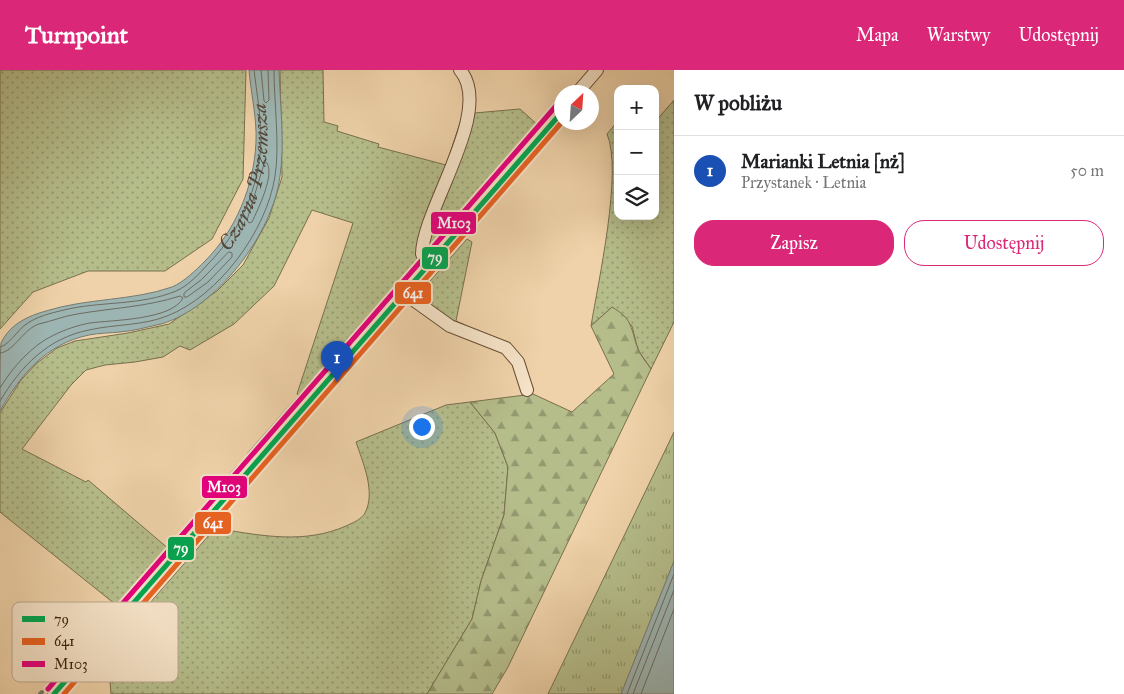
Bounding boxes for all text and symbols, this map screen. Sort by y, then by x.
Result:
text: Turnpoint [25,20,128,50]
text: Mapa [856,24,899,46]
text: Warstwy [927,24,990,46]
text: Udostępnij [1018,24,1099,46]
north arrow [554,85,599,130]
map controls [614,85,659,220]
button: + [614,85,659,130]
text: W pobliżu [694,90,782,116]
water label: Czarna Przemsza [213,102,273,255]
button: − [614,130,659,175]
text: Marianki Letnia [nż] [741,150,905,173]
text: 1 [707,161,713,180]
text: 50 m [1070,161,1104,180]
text: Przystanek · Letnia [741,173,866,192]
button: layers [614,175,659,220]
line badge: M103 [430,211,477,235]
text: M103 [437,215,471,233]
button: Zapisz [694,220,894,266]
button: Udostępnij [904,220,1104,266]
line badge: 79 [421,246,449,270]
text: 79 [428,249,443,267]
line badge: 641 [394,281,432,305]
text: 641 [403,285,424,303]
pin: 1 [321,341,353,382]
your location [409,414,435,440]
line badge: M103 [201,475,248,499]
text: M103 [207,479,241,497]
line badge: 641 [194,511,232,535]
text: 641 [203,515,224,533]
line badge: 79 [167,536,195,561]
text: 79 [174,540,189,558]
legend [12,602,178,682]
text: 79 [54,611,69,628]
text: 641 [54,633,75,650]
text: M103 [54,656,88,673]

